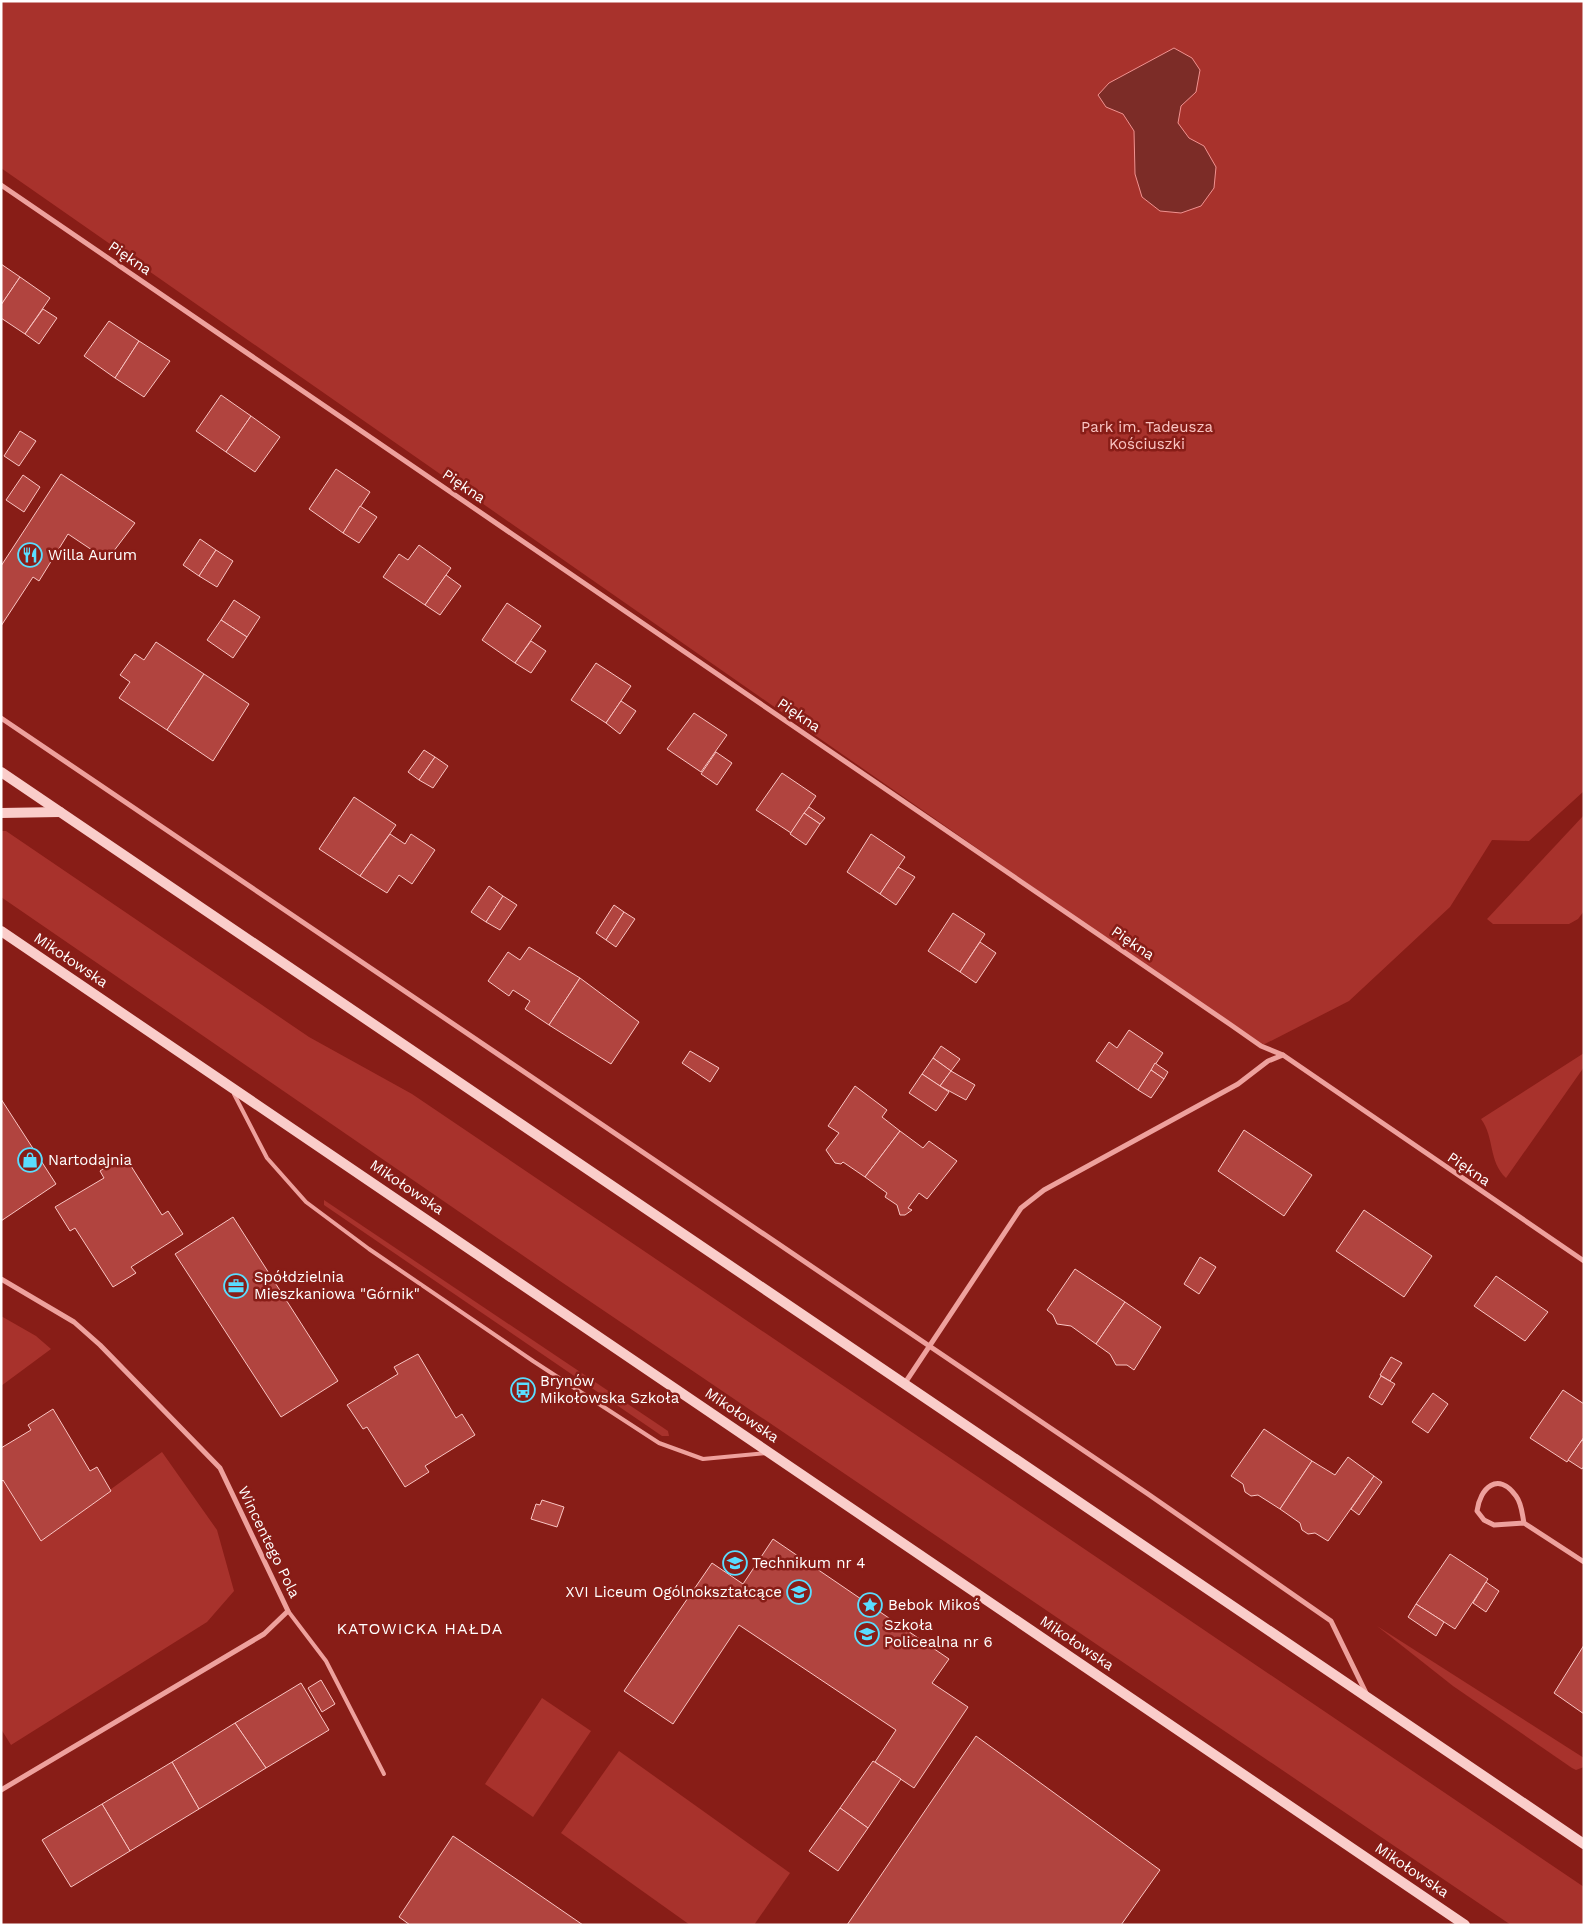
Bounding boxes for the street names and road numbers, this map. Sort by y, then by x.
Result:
street label: Piękna [105,237,155,279]
street label: Piękna [439,465,489,507]
street label: Piękna [774,694,824,736]
street label: Piękna [1108,922,1158,964]
street label: Mikołowska [31,929,112,992]
street label: Piękna [1444,1148,1494,1190]
street label: Mikołowska [367,1156,448,1219]
street label: Mikołowska [702,1384,783,1447]
street label: Wincentego Pola [234,1483,304,1601]
street label: Mikołowska [1037,1612,1118,1675]
street label: Mikołowska [1372,1839,1453,1902]

